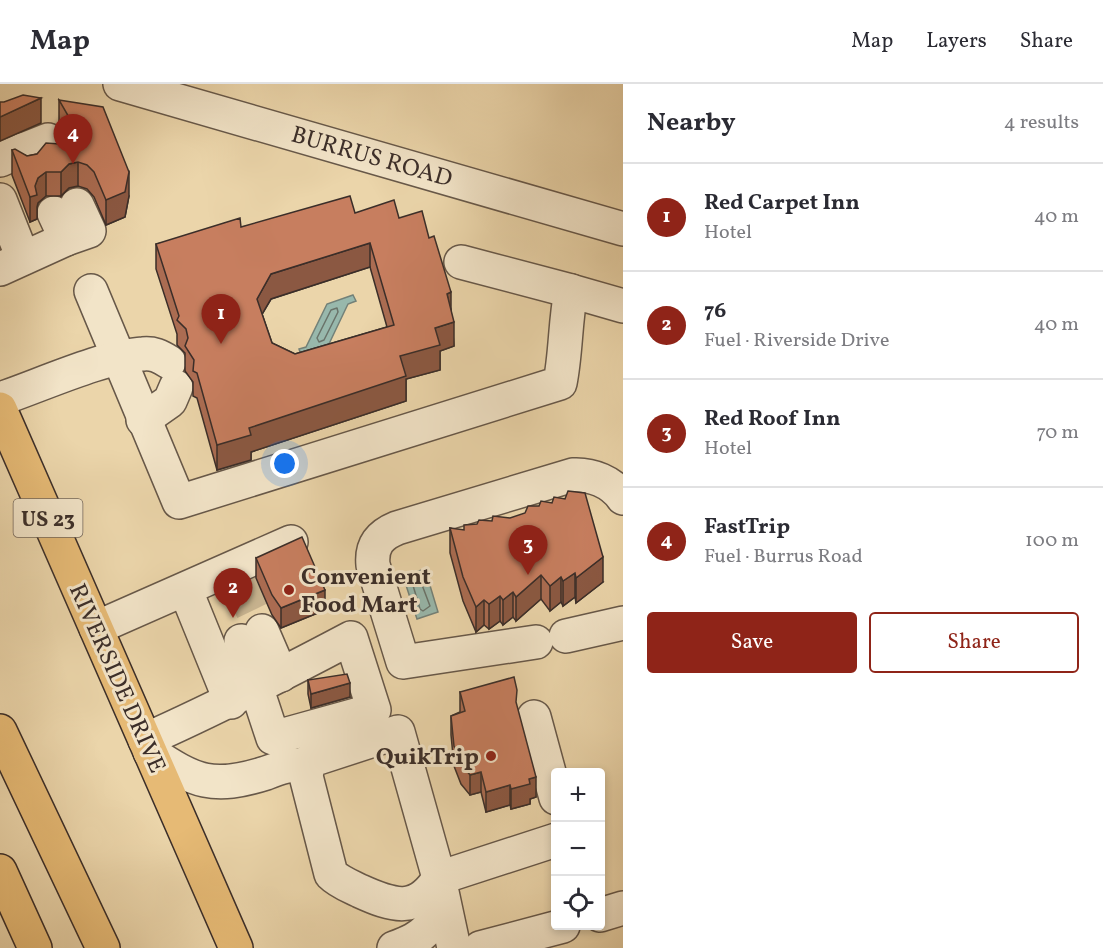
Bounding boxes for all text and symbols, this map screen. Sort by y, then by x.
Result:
text: Map [30,22,90,61]
text: Map [851,27,893,56]
text: Layers [926,27,987,56]
text: Share [1020,27,1073,56]
text: Nearby [647,105,736,141]
text: 4 results [1004,109,1079,137]
pin: 4 [54,115,92,164]
street label: BURRUS ROAD [287,119,456,197]
text: Red Carpet Inn [704,188,860,219]
text: 1 [662,203,671,231]
text: 40 m [1034,203,1079,231]
text: Hotel [704,219,752,247]
pin: 1 [202,294,240,344]
text: 76 [704,296,726,327]
text: 2 [661,311,672,339]
text: 40 m [1034,311,1079,339]
text: Fuel · Riverside Drive [704,327,889,355]
text: Red Roof Inn [704,404,840,435]
text: 3 [661,419,672,447]
text: 70 m [1036,419,1079,447]
text: Hotel [704,435,752,463]
your location [270,449,299,478]
road number: US 23 [14,499,82,537]
text: FastTrip [704,512,790,543]
pin: 3 [508,526,548,575]
text: 4 [660,527,673,555]
text: 100 m [1025,527,1079,555]
text: Fuel · Burrus Road [704,543,863,571]
place label: Convenient Food Mart [301,561,431,623]
pin: 2 [214,568,252,618]
street label: RIVERSIDE DRIVE [59,579,173,779]
marker: Convenient Food Mart [282,583,296,597]
button: Save [647,612,857,673]
button: Share [869,612,1079,673]
place label: QuikTrip [376,741,479,775]
marker: QuikTrip [484,749,498,763]
map controls [551,768,605,930]
button: + [551,768,605,822]
button: − [551,822,605,876]
button: locate [551,876,605,930]

